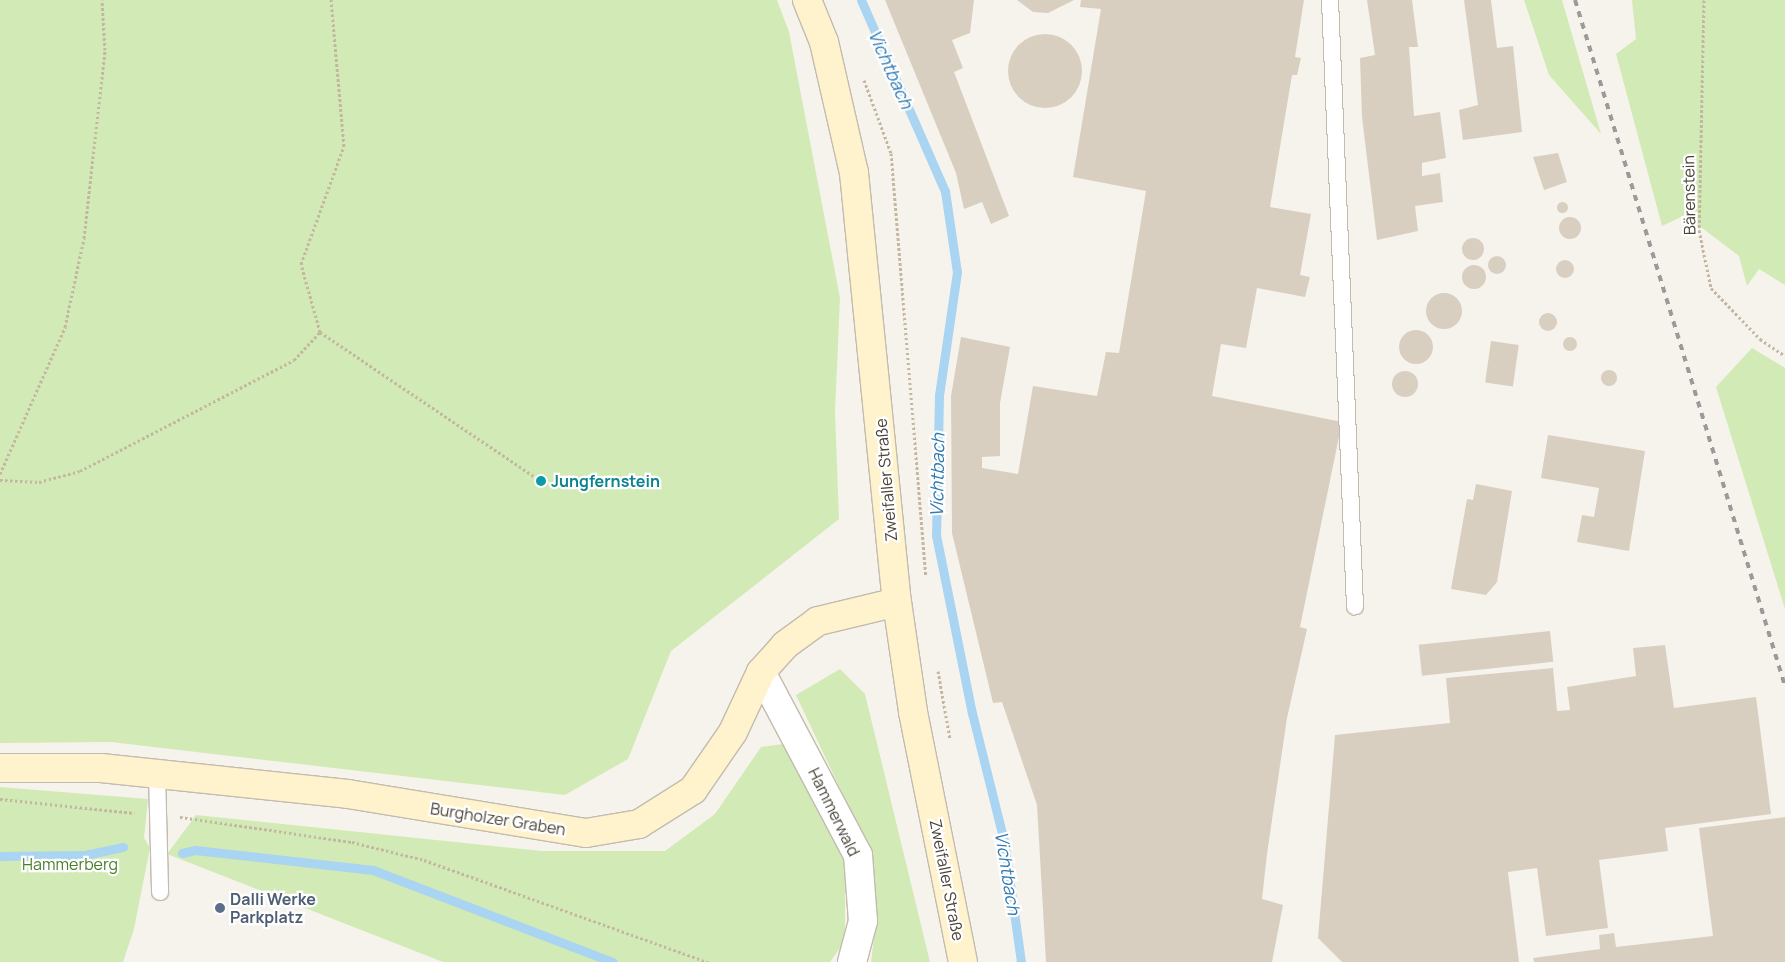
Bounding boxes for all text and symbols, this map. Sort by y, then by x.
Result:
water label: Vichtbach [864,26,918,112]
street label: Bärenstein [1679,155,1699,235]
street label: Zweifaller Straße [871,418,901,542]
water label: Vichtbach [925,433,949,517]
place label: Jungfernstein [551,471,660,491]
marker: Jungfernstein [535,475,547,487]
street label: Hammerwald [804,765,864,859]
street label: Burgholzer Graben [429,799,567,839]
street label: Zweifaller Straße [926,818,968,942]
water label: Vichtbach [991,830,1025,916]
park label: Hammerberg [22,854,118,874]
place label: Dalli Werke Parkplatz [230,889,316,927]
marker: Dalli Werke Parkplatz [214,902,226,914]

